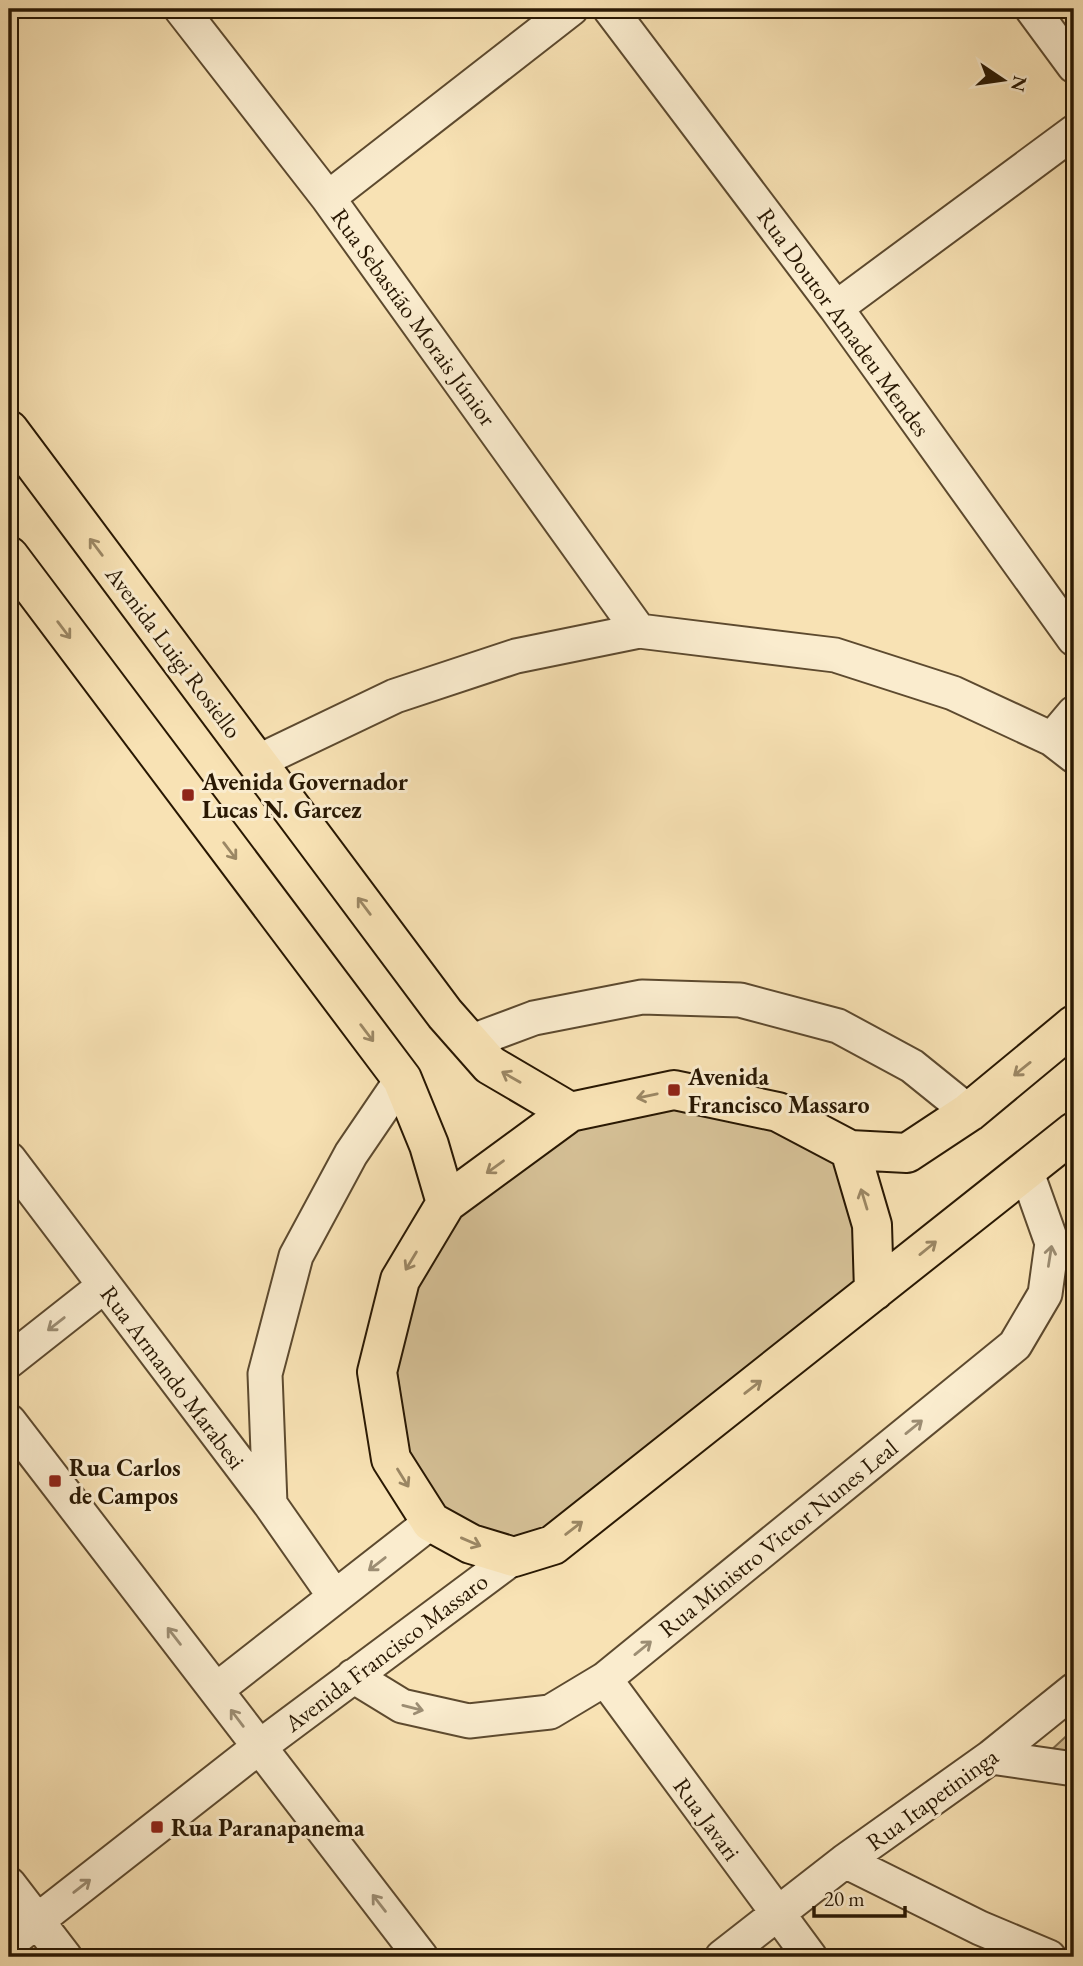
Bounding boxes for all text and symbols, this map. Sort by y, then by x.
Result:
north arrow [968,46,1038,116]
text: N [1005,73,1033,95]
street label: Rua Sebastião Morais Júnior [325,202,503,432]
street label: Rua Doutor Amadeu Mendes [751,202,937,442]
one-way arrow [89,538,104,557]
street label: Avenida Luigi Rosiello [98,559,249,745]
one-way arrow [57,620,72,638]
place label: Avenida Governador Lucas N. Garcez [201,766,408,825]
marker: Avenida Governador Lucas N. Garcez [180,787,196,803]
one-way arrow [223,841,238,860]
one-way arrow [357,897,372,916]
one-way arrow [360,1023,374,1042]
place label: Avenida Francisco Massaro [687,1061,870,1120]
one-way arrow [1013,1061,1031,1076]
one-way arrow [502,1070,522,1084]
marker: Avenida Francisco Massaro [666,1082,682,1098]
one-way arrow [636,1089,659,1103]
one-way arrow [486,1160,505,1174]
one-way arrow [857,1188,870,1210]
one-way arrow [918,1240,936,1256]
one-way arrow [1044,1245,1057,1268]
one-way arrow [404,1251,418,1271]
street label: Rua Armando Marabesi [94,1279,252,1475]
one-way arrow [48,1316,66,1331]
one-way arrow [743,1379,761,1394]
one-way arrow [905,1420,923,1435]
street label: Rua Ministro Victor Nunes Leal [652,1432,904,1644]
place label: Rua Carlos de Campos [69,1452,181,1511]
one-way arrow [397,1468,411,1488]
marker: Rua Carlos de Campos [47,1473,63,1489]
one-way arrow [565,1520,583,1536]
one-way arrow [460,1537,481,1550]
one-way arrow [368,1556,387,1571]
street label: Avenida Francisco Massaro [277,1565,494,1739]
one-way arrow [167,1627,182,1646]
one-way arrow [633,1641,651,1656]
one-way arrow [401,1702,424,1715]
one-way arrow [230,1710,245,1728]
street label: Rua Itapetininga [860,1740,1005,1857]
street label: Rua Javari [667,1771,748,1867]
place label: Rua Paranapanema [171,1812,365,1843]
marker: Rua Paranapanema [149,1819,165,1835]
scale bar [814,1875,904,1919]
one-way arrow [72,1878,90,1894]
text: 20 m [824,1885,865,1912]
one-way arrow [372,1894,387,1913]

